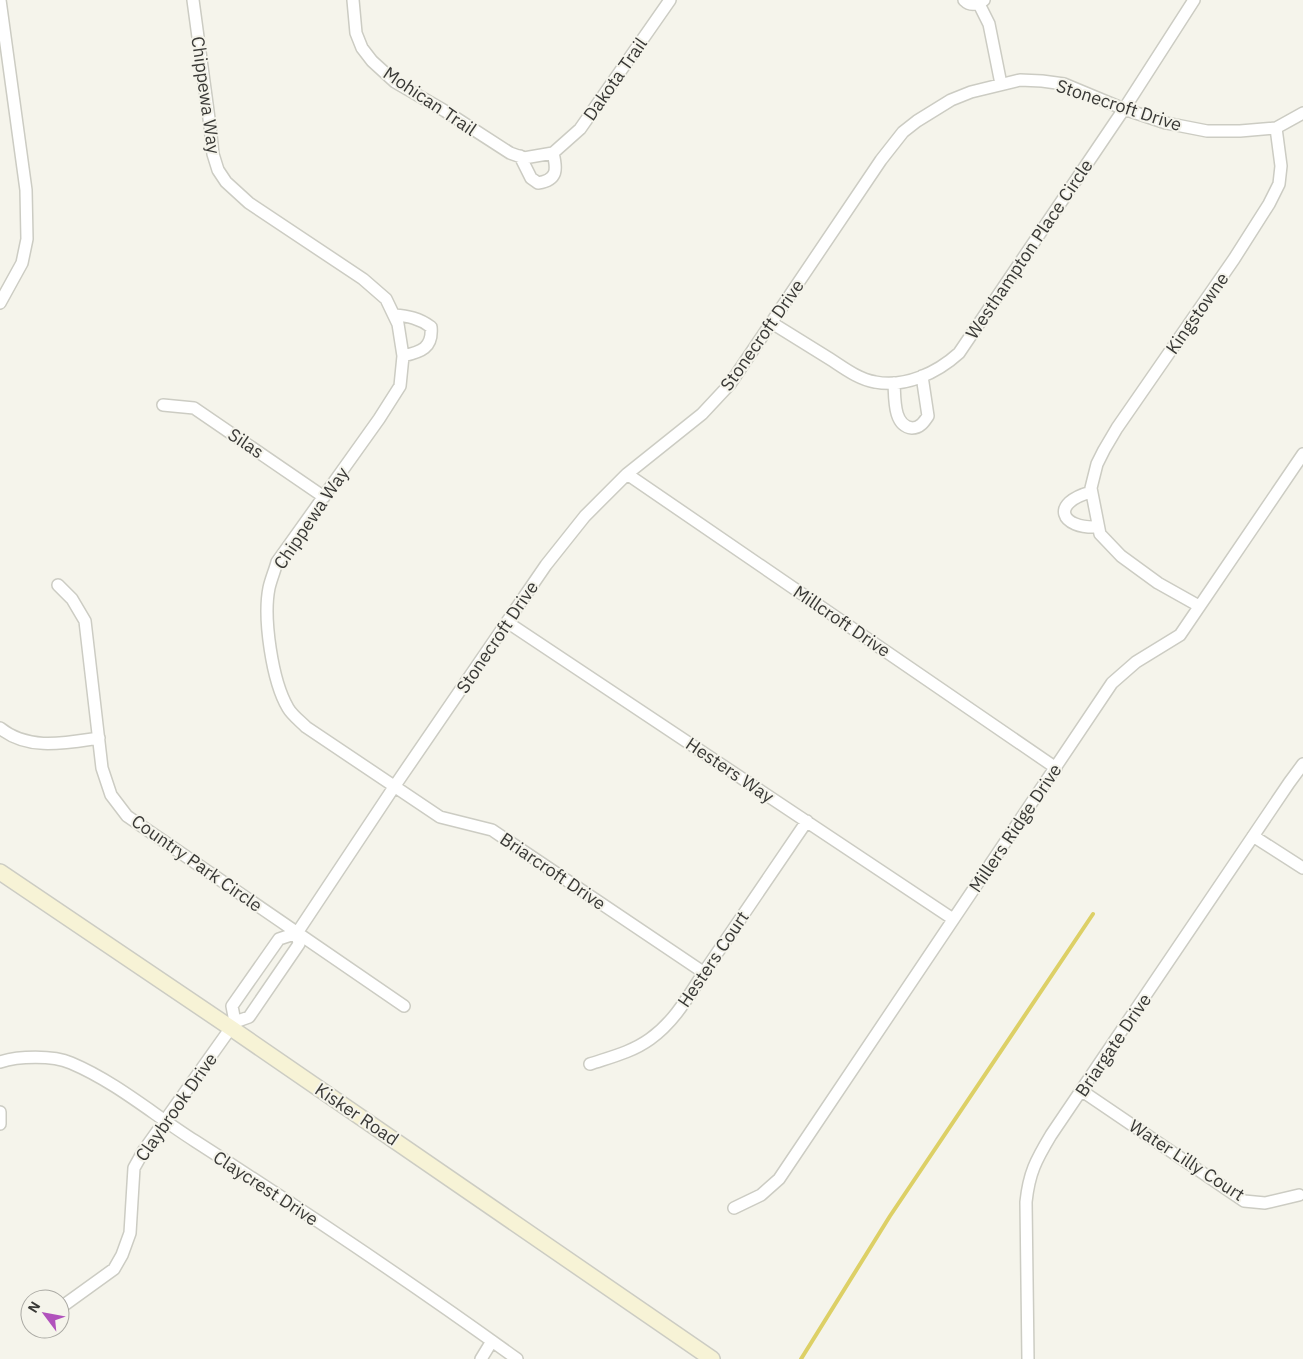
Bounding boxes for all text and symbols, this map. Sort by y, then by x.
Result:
street label: Dakota Trail [578,33,652,125]
street label: Chippewa Way [186,35,226,155]
street label: Mohican Trail [379,61,481,141]
street label: Stonecroft Drive [1053,74,1185,136]
street label: Westhampton Place Circle [960,155,1098,343]
street label: Kingstowne [1160,268,1234,358]
street label: Stonecroft Drive [715,275,809,395]
street label: Silas [224,423,268,463]
street label: Chippewa Way [268,462,354,574]
street label: Stonecroft Drive [451,576,543,698]
street label: Millcroft Drive [789,580,895,662]
street label: Hesters Way [682,732,778,808]
street label: Millers Ridge Drive [964,759,1067,897]
street label: Country Park Circle [127,809,267,917]
street label: Briarcroft Drive [496,827,610,915]
street label: Hesters Court [672,906,754,1012]
street label: Briargate Drive [1070,989,1156,1101]
street label: Claybrook Drive [130,1048,222,1166]
street label: Kisker Road [311,1078,403,1150]
street label: Water Lilly Court [1125,1114,1249,1206]
street label: Claycrest Drive [209,1145,323,1231]
north arrow [20,1289,70,1339]
text: N [24,1298,44,1316]

